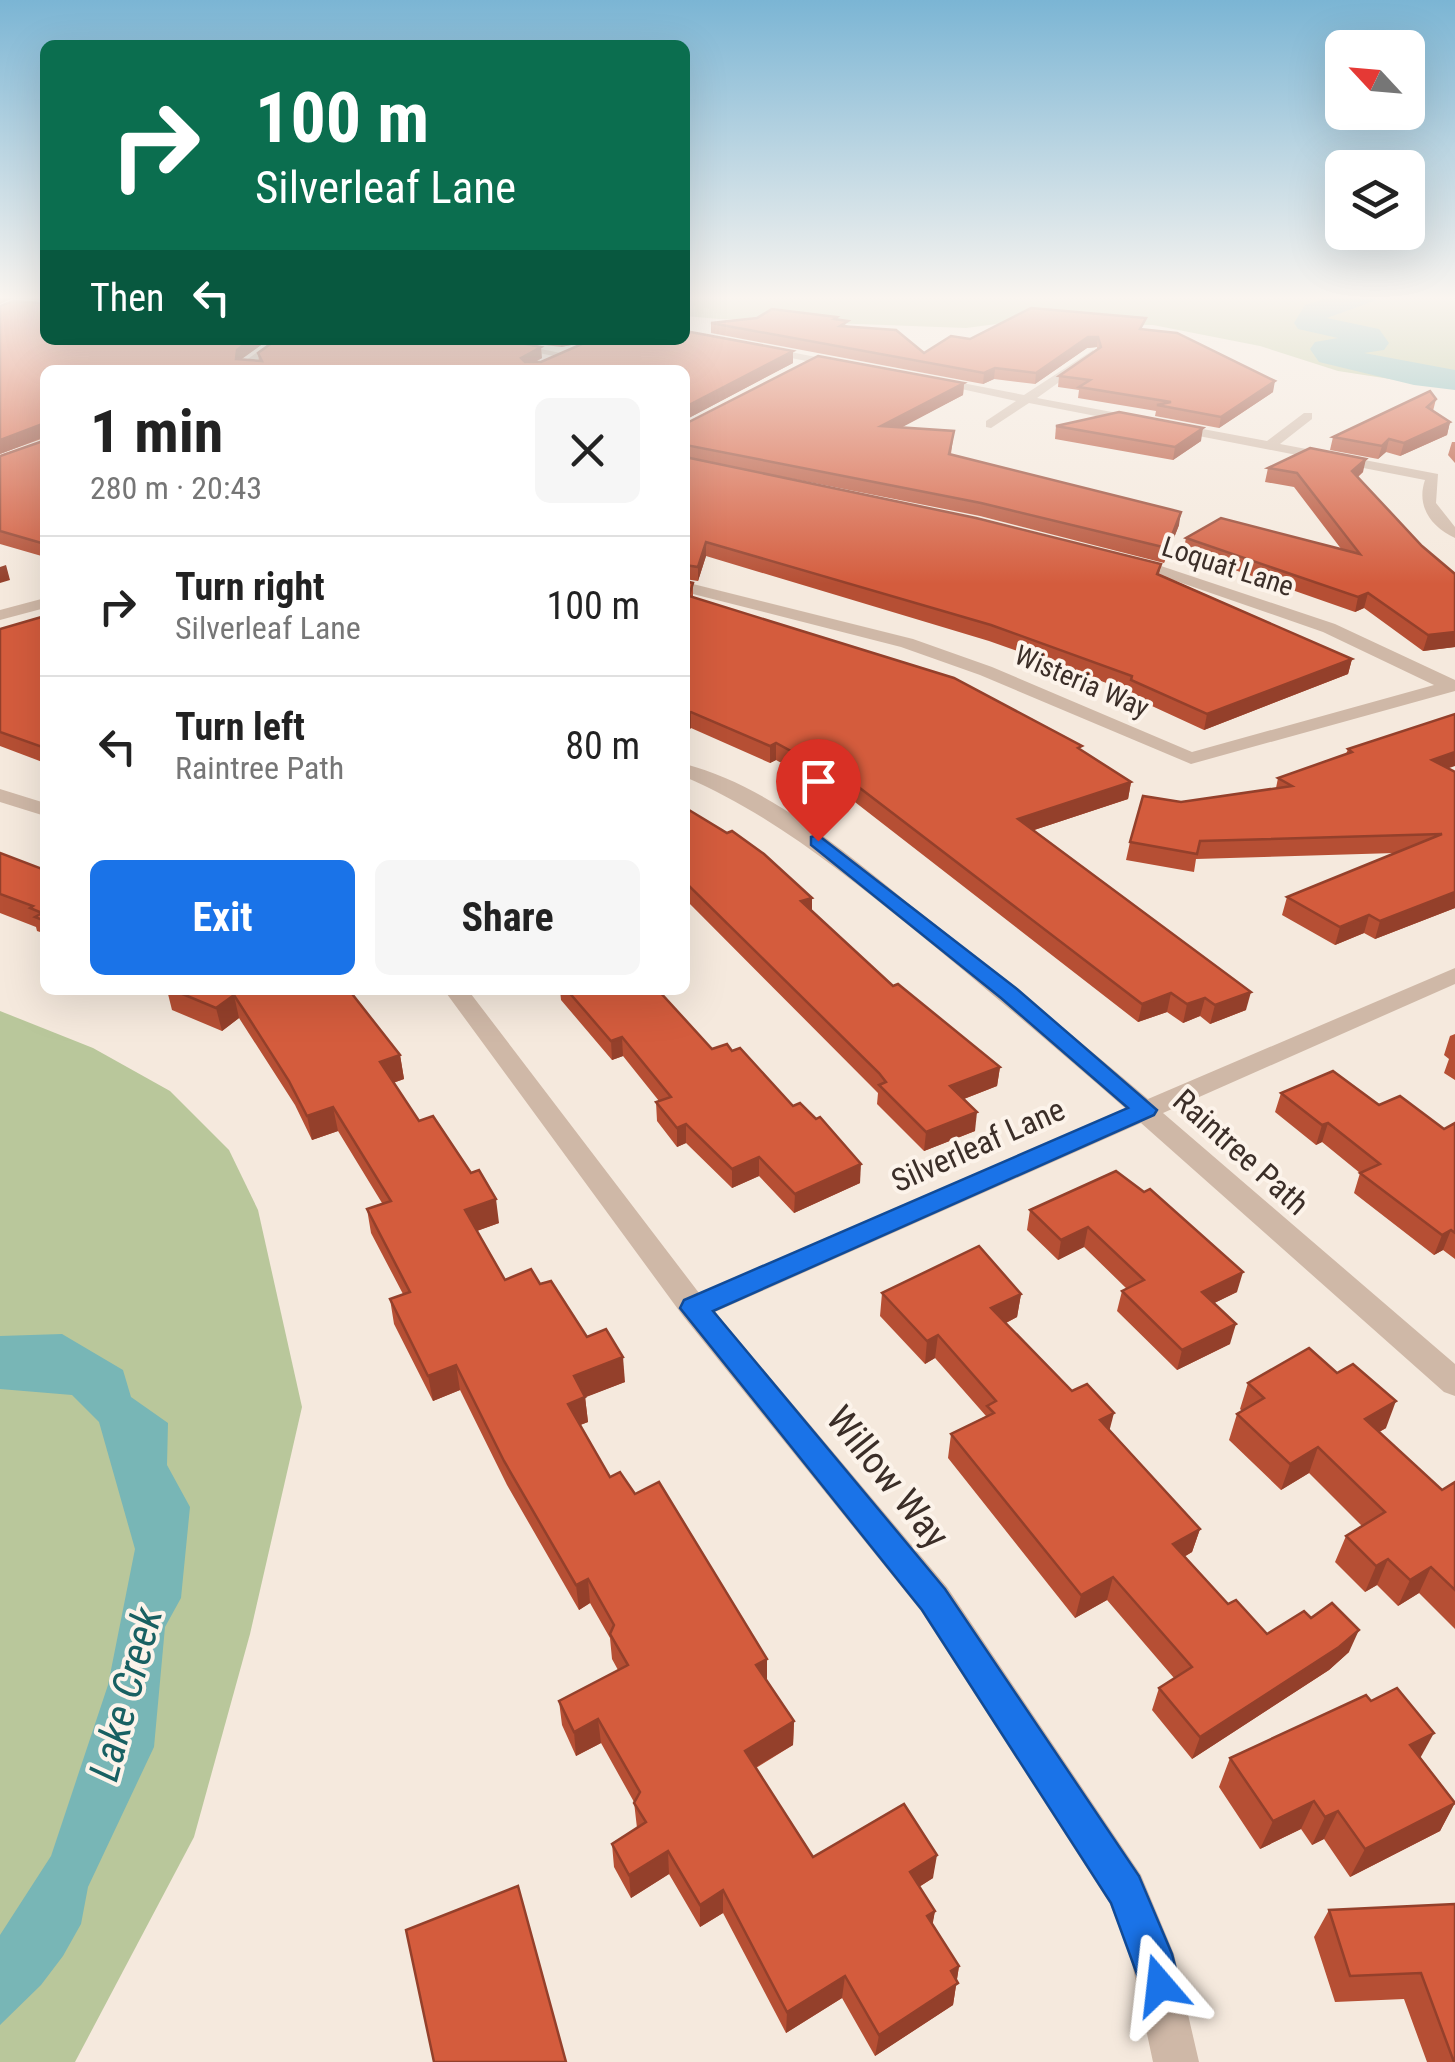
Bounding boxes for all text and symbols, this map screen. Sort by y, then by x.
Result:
north arrow [1325,30,1425,130]
map controls [1325,30,1425,250]
text: 100 m [255,77,429,159]
icon: right [90,80,220,210]
button: layers [1325,150,1425,250]
text: Silverleaf Lane [255,161,516,214]
icon: left [184,270,239,325]
text: Then [90,276,164,320]
text: 1 min [90,396,223,467]
button: close [535,398,640,503]
text: 280 m · 20:43 [90,469,262,507]
street label: Loquat Lane [1158,530,1298,603]
text: Turn right [175,565,325,609]
icon: right [90,579,145,634]
text: 100 m [546,584,640,628]
text: Silverleaf Lane [175,609,361,647]
street label: Wisteria Way [1010,638,1154,725]
text: Turn left [175,705,305,749]
icon: left [90,719,145,774]
text: 80 m [565,724,640,768]
pin [776,739,861,842]
text: Raintree Path [175,749,344,787]
icon: arrive [791,754,846,809]
button: Exit [90,860,355,975]
button: Share [375,860,640,975]
street label: Raintree Path [1165,1081,1317,1223]
street label: Silverleaf Lane [885,1090,1071,1200]
street label: Willow Way [818,1397,959,1557]
water label: Lake Creek [79,1602,172,1786]
position arrow [1108,1933,1212,2037]

